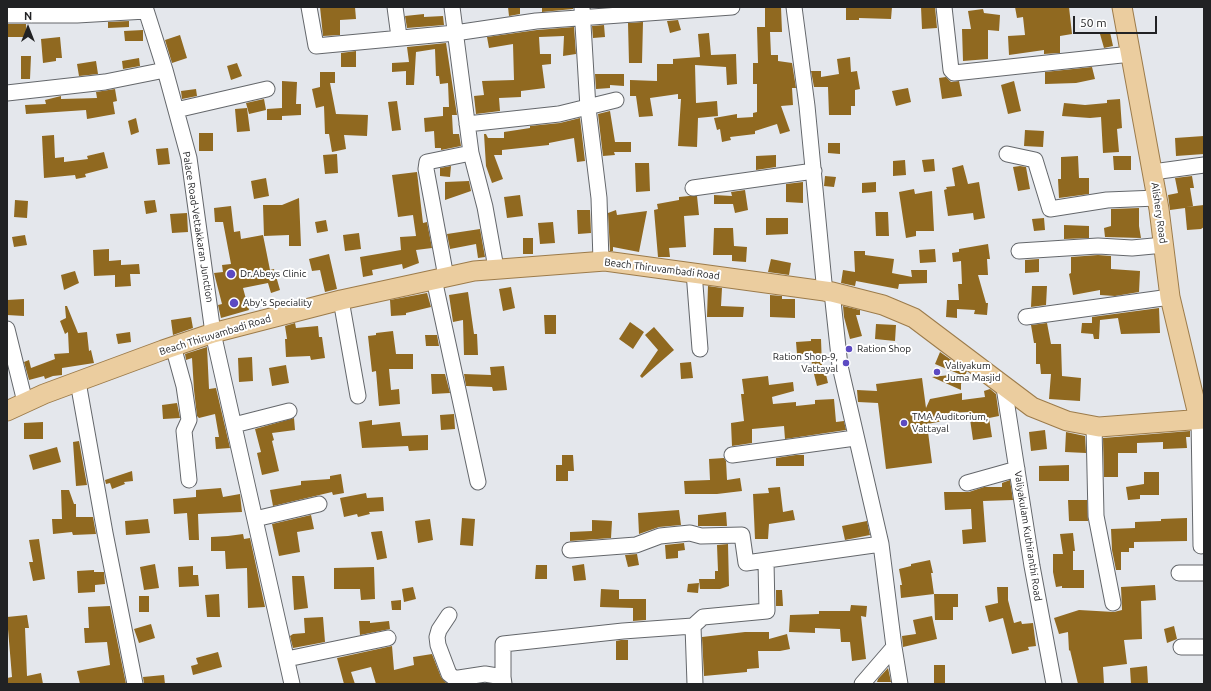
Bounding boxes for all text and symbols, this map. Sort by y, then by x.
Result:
north arrow [8,8,48,48]
scale bar [1075,8,1159,34]
text: N [24,10,32,22]
text: 50 m [1080,16,1107,29]
street label: Palace Road-Vettakkaran Junction [180,151,216,303]
street label: Alishery Road [1149,182,1169,244]
street label: Beach Thiruvambadi Road [604,256,720,282]
marker: Dr.Abeys Clinic [225,268,237,280]
place label: Dr.Abeys Clinic [240,268,306,280]
marker: Aby's Speciality [228,297,240,309]
place label: Aby's Speciality [243,297,312,309]
street label: Beach Thiruvambadi Road [158,312,272,358]
place label: Ration Shop [857,343,911,355]
marker: Ration Shop [844,344,854,354]
place label: Ration Shop-9, Vattayal [773,351,838,374]
marker: Ration Shop-9, Vattayal [841,358,851,368]
place label: Valiyakum Juma Masjid [945,360,1001,384]
marker: Valiyakum Juma Masjid [932,367,942,377]
place label: TMA Auditorium, Vattayal [912,411,988,434]
marker: TMA Auditorium, Vattayal [899,418,909,428]
street label: Valiyakulam Kuthiranthi Road [1012,470,1044,602]

